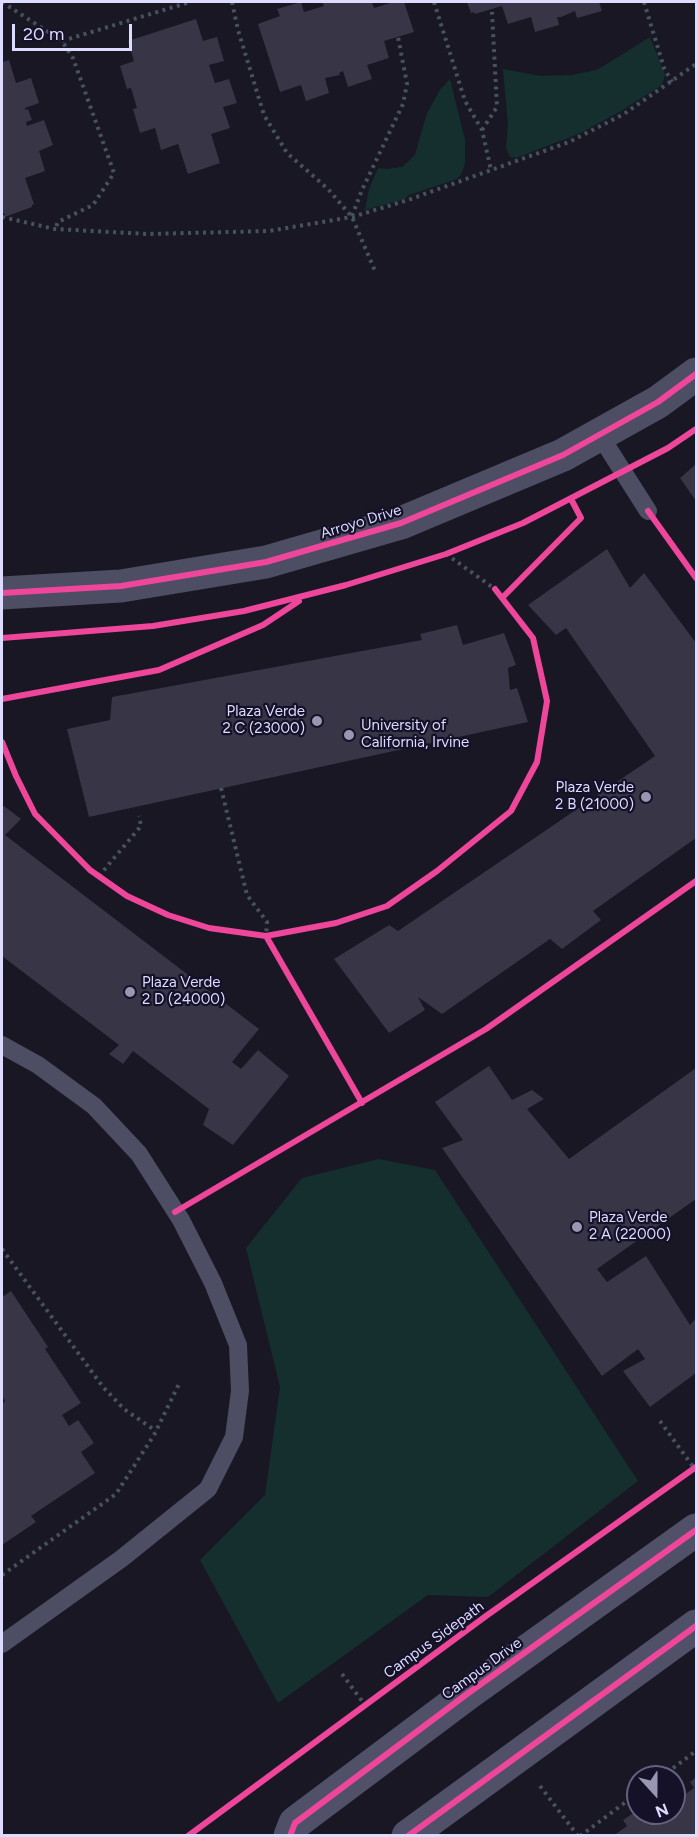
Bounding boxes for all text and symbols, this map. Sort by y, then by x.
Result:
scale bar [15,12,135,50]
text: 20 m [23,23,64,45]
street label: Arroyo Drive [318,501,404,543]
place label: Plaza Verde 2 C (23000) [222,703,305,738]
marker: Plaza Verde 2 C (23000) [310,714,324,728]
place label: University of California, Irvine [361,717,469,752]
marker: University of California, Irvine [342,728,356,742]
place label: Plaza Verde 2 B (21000) [555,779,634,814]
marker: Plaza Verde 2 B (21000) [639,790,653,804]
place label: Plaza Verde 2 D (24000) [142,974,225,1009]
marker: Plaza Verde 2 D (24000) [123,985,137,999]
place label: Plaza Verde 2 A (22000) [589,1209,671,1244]
marker: Plaza Verde 2 A (22000) [570,1220,584,1234]
street label: Campus Sidepath [380,1598,488,1682]
street label: Campus Drive [439,1634,525,1704]
north arrow [626,1765,686,1825]
text: N [653,1799,671,1821]

